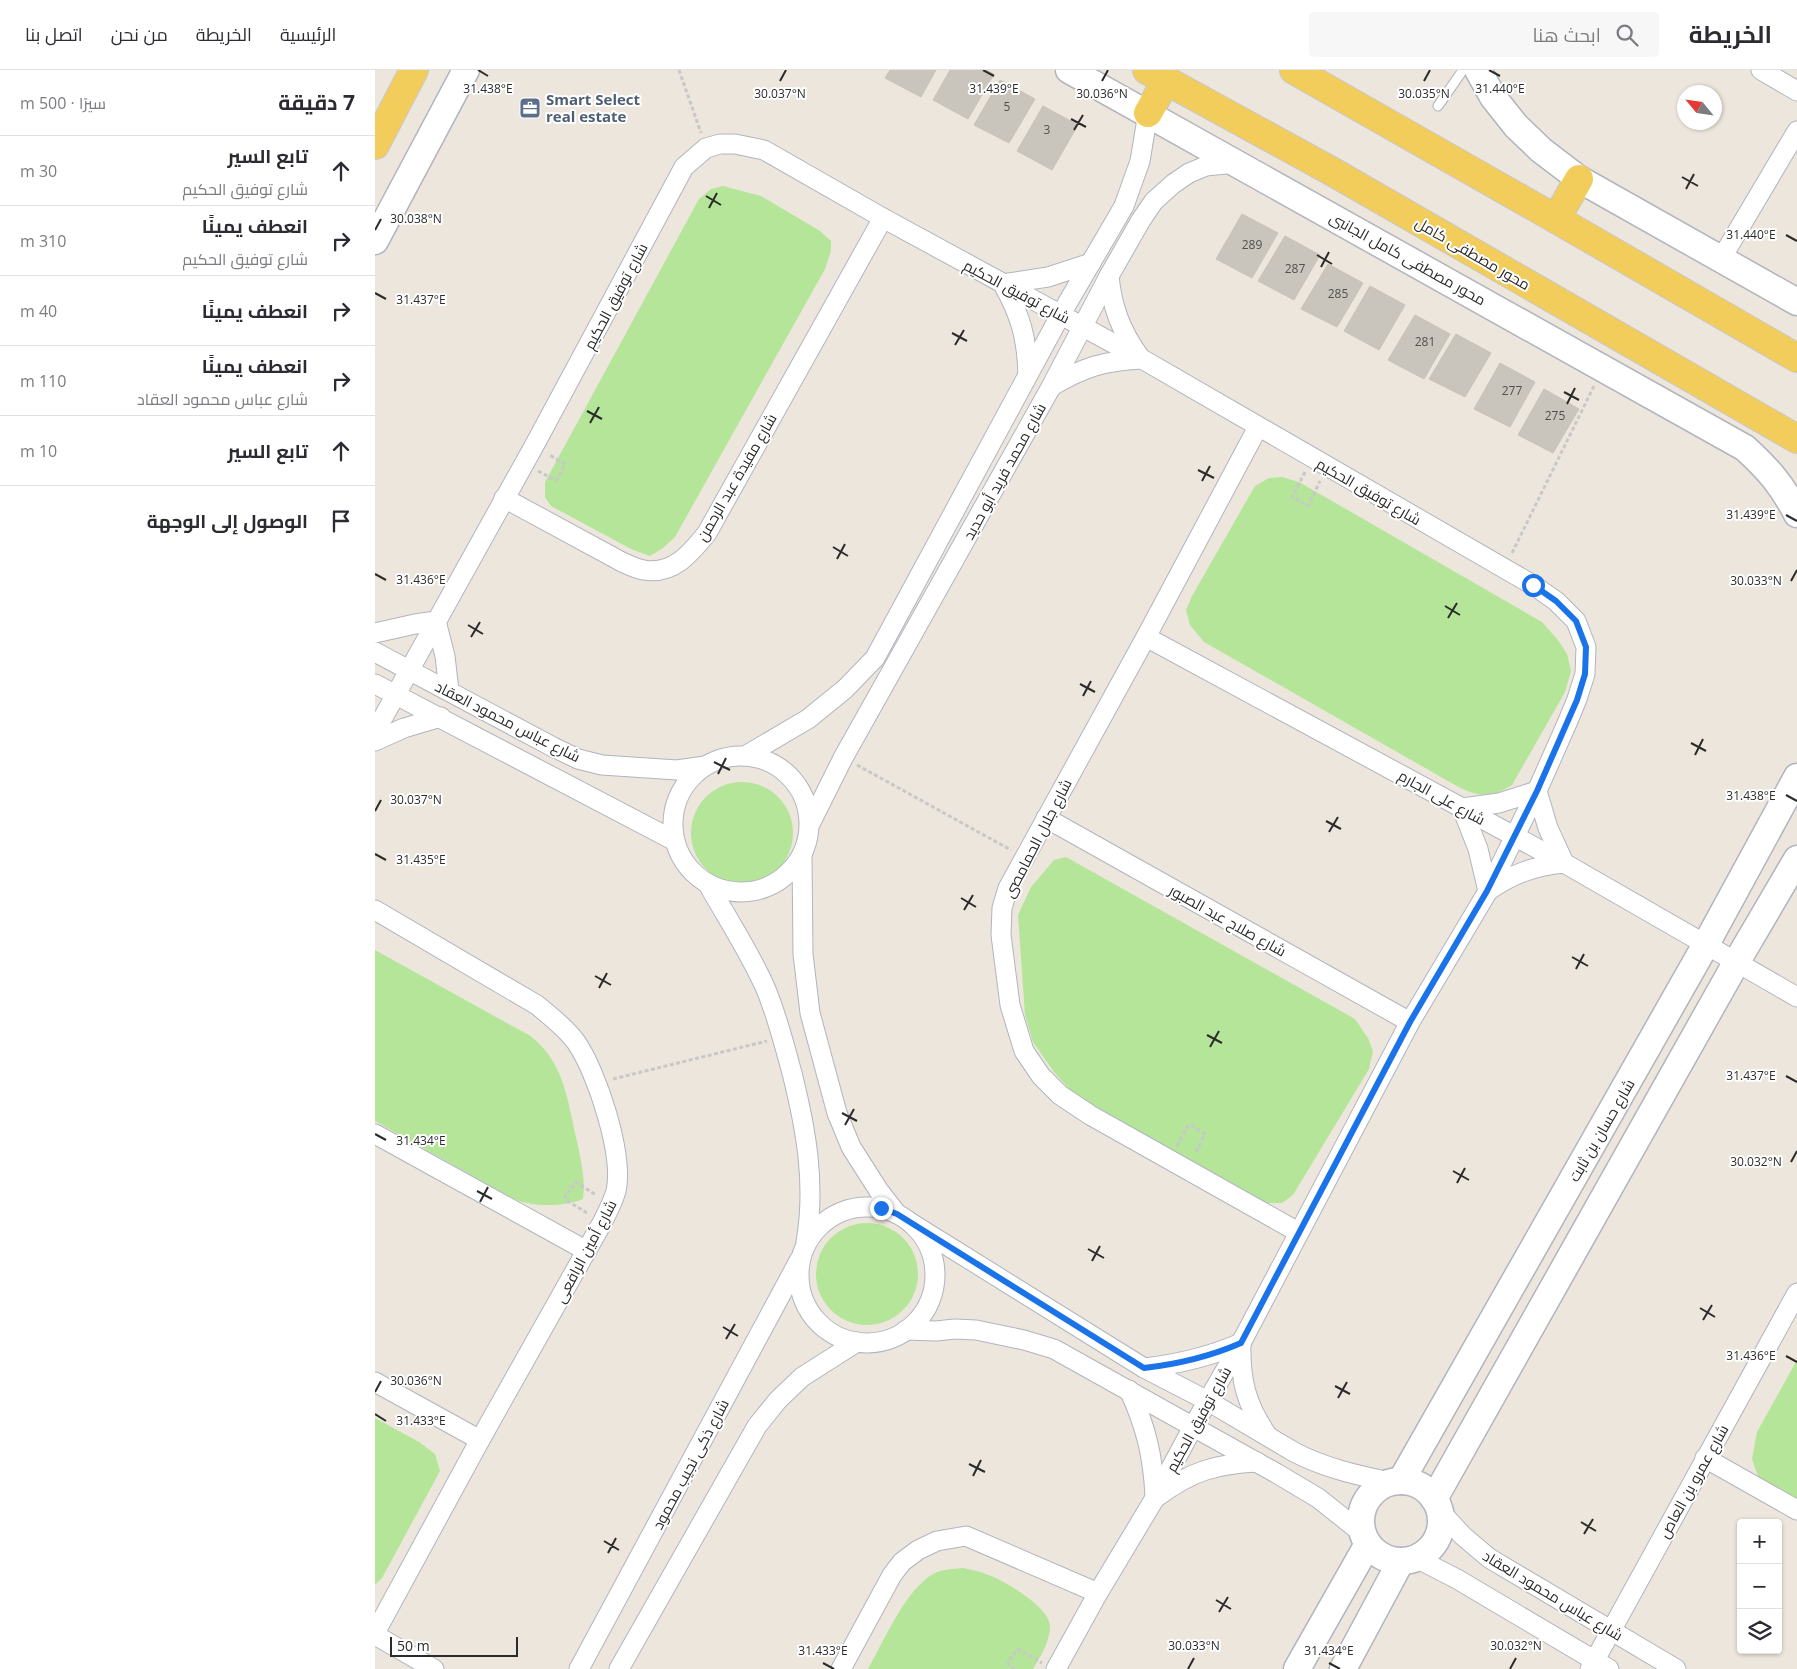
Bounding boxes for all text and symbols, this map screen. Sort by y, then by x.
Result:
search box [1309,12,1659,57]
text: الخريطة [1689,17,1772,50]
icon: search [1613,21,1641,49]
text: اتصل بنا [25,22,83,46]
text: من نحن [111,22,168,46]
text: الخريطة [196,22,252,46]
text: الرئيسية [280,22,336,46]
text: ابحث هنا [1532,22,1601,48]
text: 31.438°E [463,80,513,97]
text: 31.439°E [969,80,1019,97]
text: 31.440°E [1475,80,1525,97]
text: 30.037°N [754,85,806,102]
text: 30.036°N [1076,85,1128,102]
text: 30.035°N [1398,85,1450,102]
north arrow [1677,85,1722,130]
text: 7 دقيقة [278,88,355,116]
place label: Smart Select real estate [546,89,641,126]
text: سيرًا · 500 m [20,92,106,114]
office icon: Smart Select real estate [518,96,542,120]
house number: 5 [1004,98,1011,115]
house number: 3 [1044,121,1051,138]
text: تابع السير [228,143,308,169]
icon: ahead [327,157,355,185]
text: 30 m [20,160,57,182]
text: شارع توفيق الحكيم [182,178,308,200]
street label: محور مصطفى كامل الجانبى [1326,207,1490,310]
text: 30.038°N [390,210,442,227]
street label: محور مصطفى كامل [1411,212,1534,295]
text: انعطف يمينًا [202,213,308,239]
text: 31.440°E [1726,226,1776,243]
icon: right [327,227,355,255]
text: 310 m [20,230,66,252]
house number: 289 [1242,236,1262,253]
street label: شارع توفيق الحكيم [579,239,653,354]
text: شارع توفيق الحكيم [182,248,308,270]
street label: شارع توفيق الحكيم [959,255,1074,329]
house number: 287 [1285,260,1305,277]
house number: 285 [1328,285,1348,302]
text: 31.437°E [396,291,446,308]
icon: right [327,297,355,325]
text: انعطف يمينًا [202,298,308,324]
text: 40 m [20,300,57,322]
house number: 281 [1415,333,1435,350]
text: انعطف يمينًا [202,353,308,379]
icon: right [327,367,355,395]
text: 110 m [20,370,66,392]
house number: 277 [1502,382,1522,399]
text: شارع عباس محمود العقاد [137,388,308,410]
street label: شارع محمد فريد أبو حديد [958,399,1052,544]
house number: 275 [1545,407,1565,424]
street label: شارع مفيدة عبد الرحمن [691,410,782,545]
icon: ahead [327,437,355,465]
text: تابع السير [228,438,308,464]
text: 10 m [20,440,57,462]
street label: شارع توفيق الحكيم [1312,453,1425,531]
text: 31.439°E [1726,506,1776,523]
icon: arrive [327,507,355,535]
text: الوصول إلى الوجهة [147,508,308,534]
text: 31.436°E [396,571,446,588]
text: 30.033°N [1730,572,1782,589]
route start [1522,574,1545,597]
street label: شارع عباس محمود العقاد [431,676,584,768]
street label: شارع على الجارم [1394,765,1489,831]
street label: شارع جلال الحمامصى [998,775,1077,902]
text: 31.438°E [1726,787,1776,804]
text: 30.037°N [390,791,442,808]
text: 31.435°E [396,851,446,868]
street label: شارع صلاح عبد الصبور [1164,879,1290,962]
text: 31.437°E [1726,1067,1776,1084]
street label: شارع حسان بن ثابت [1563,1075,1640,1186]
text: 31.434°E [396,1132,446,1149]
text: 30.032°N [1730,1153,1782,1170]
street label: شارع أمين الرافعى [549,1196,622,1307]
route end [870,1197,893,1220]
text: 31.436°E [1726,1347,1776,1364]
street label: شارع توفيق الحكيم [1161,1363,1237,1476]
text: 30.036°N [390,1372,442,1389]
street label: شارع ذكى نجيب محمود [647,1395,735,1534]
text: 31.433°E [396,1412,446,1429]
street label: شارع عمرو بن العاص [1653,1421,1734,1542]
map controls [1737,1519,1782,1654]
button: + [1737,1519,1782,1564]
street label: شارع عباس محمود العقاد [1478,1545,1627,1647]
button: − [1737,1564,1782,1609]
button: layers [1737,1609,1782,1654]
scale bar [390,1634,517,1657]
text: 50 m [397,1636,430,1655]
text: 30.033°N [1168,1637,1220,1654]
text: 30.032°N [1490,1637,1542,1654]
text: 31.433°E [798,1642,848,1659]
text: 31.434°E [1304,1642,1354,1659]

